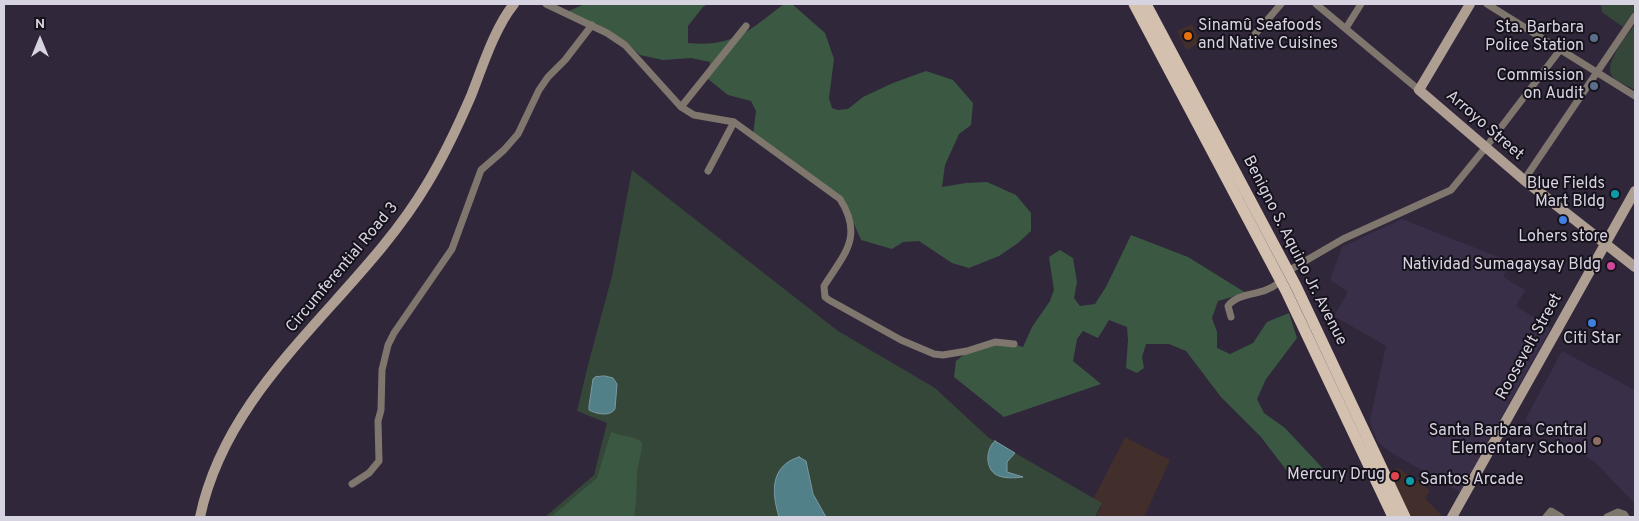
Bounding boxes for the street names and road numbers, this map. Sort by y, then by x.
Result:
street label: Arroyo Street [1441,87,1527,165]
street label: Benigno S. Aquino Jr. Avenue [1238,153,1350,349]
street label: Circumferential Road 3 [283,199,403,337]
street label: Roosevelt Street [1493,290,1567,404]

